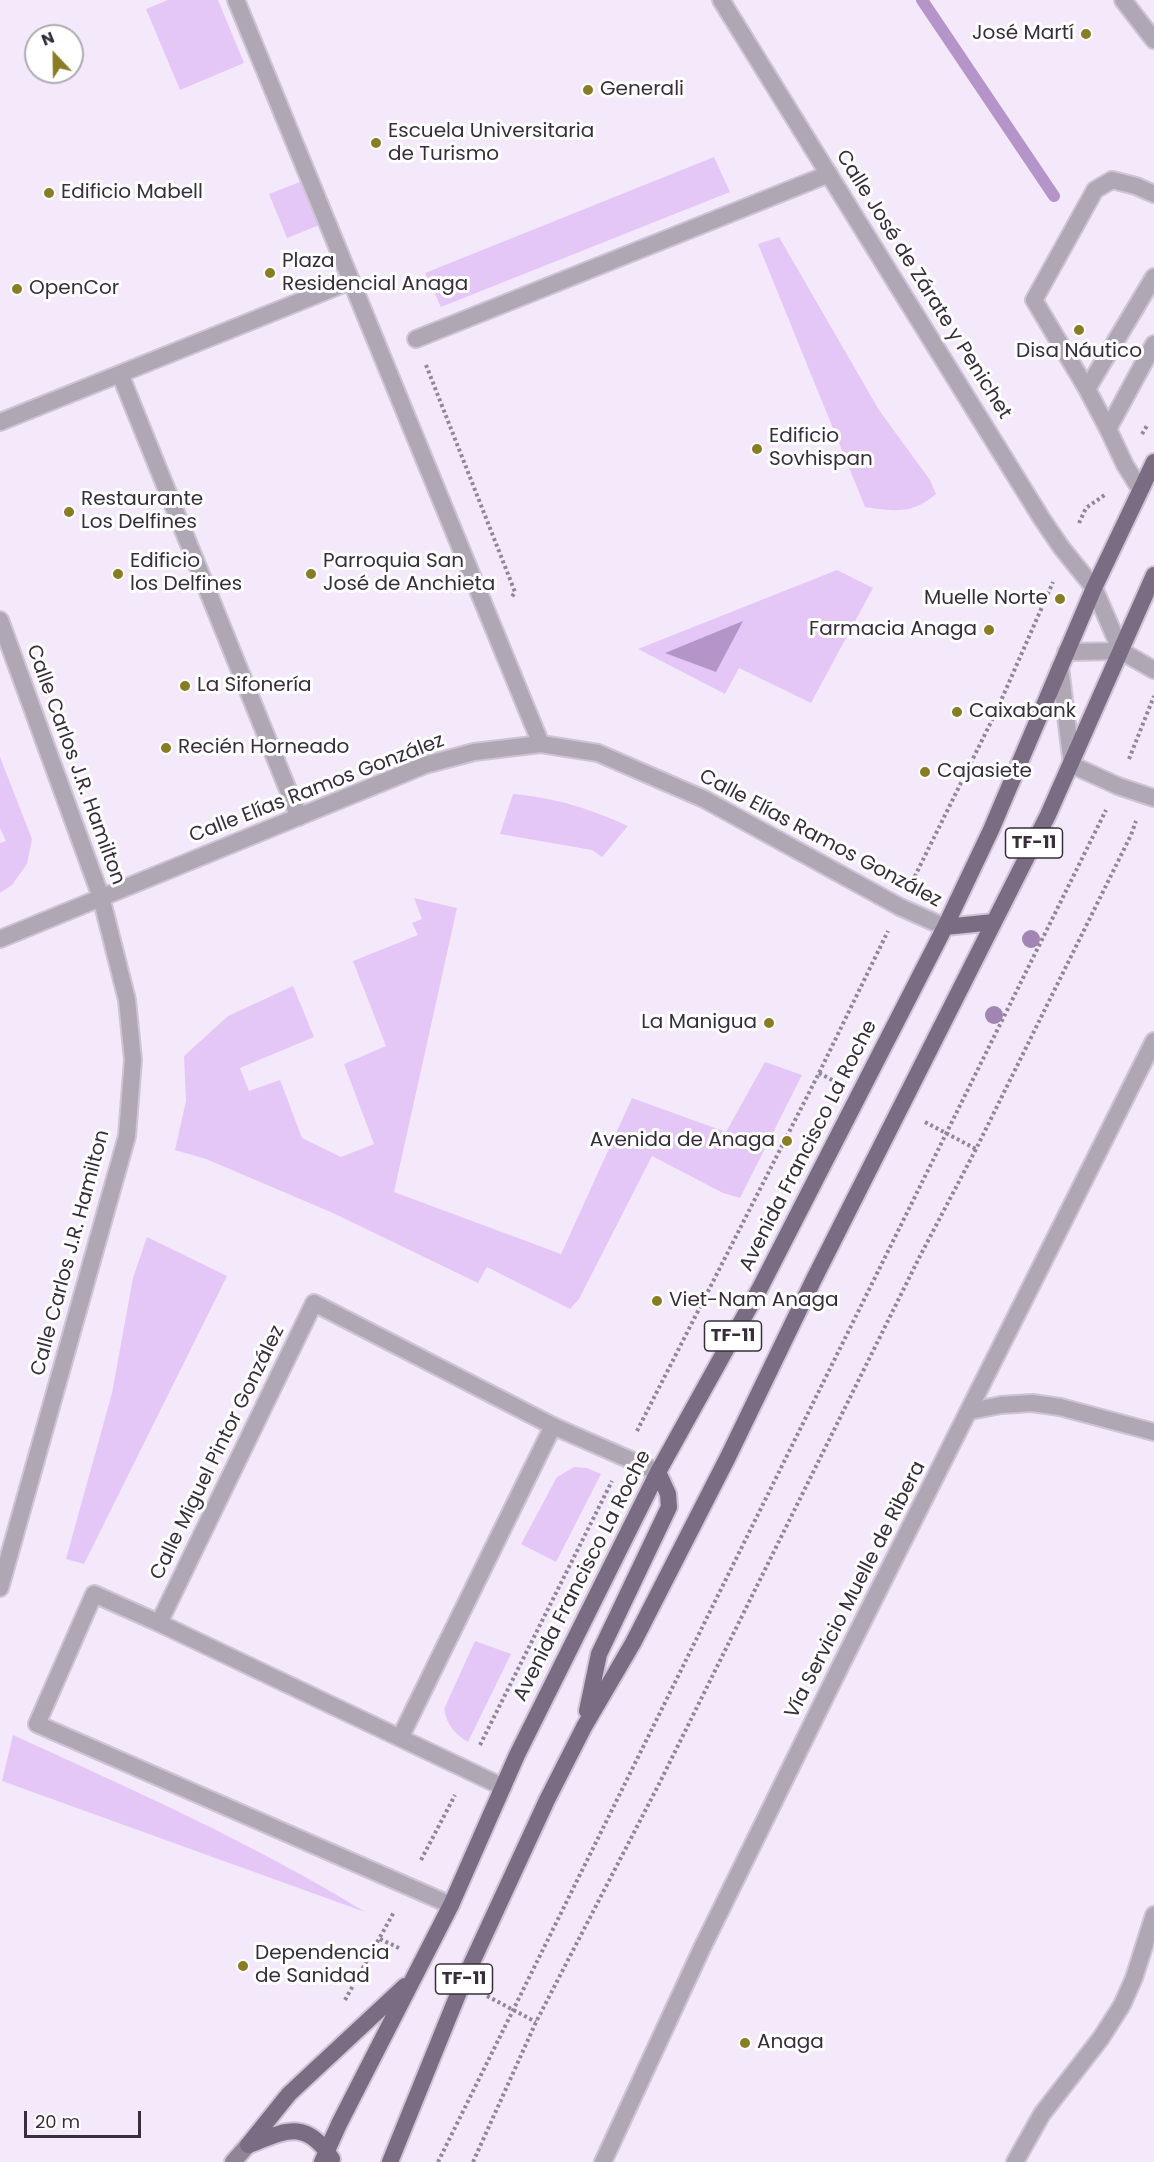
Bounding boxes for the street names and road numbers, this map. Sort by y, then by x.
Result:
street label: Calle José de Zárate y Penichet [830,146,1016,424]
street label: Calle Carlos J.R. Hamilton [20,642,130,888]
street label: Calle Elías Ramos González [186,729,448,849]
street label: Calle Elías Ramos González [695,765,945,913]
road number: TF-11 [1006,828,1062,858]
street label: Avenida Francisco La Roche [735,1016,883,1276]
street label: Calle Carlos J.R. Hamilton [27,1127,115,1379]
road number: TF-11 [704,1321,762,1351]
street label: Calle Miguel Pintor González [146,1322,290,1584]
street label: Avenida Francisco La Roche [509,1446,657,1706]
street label: Vía Servicio Muelle de Ribera [781,1457,931,1723]
road number: TF-11 [436,1964,492,1994]

